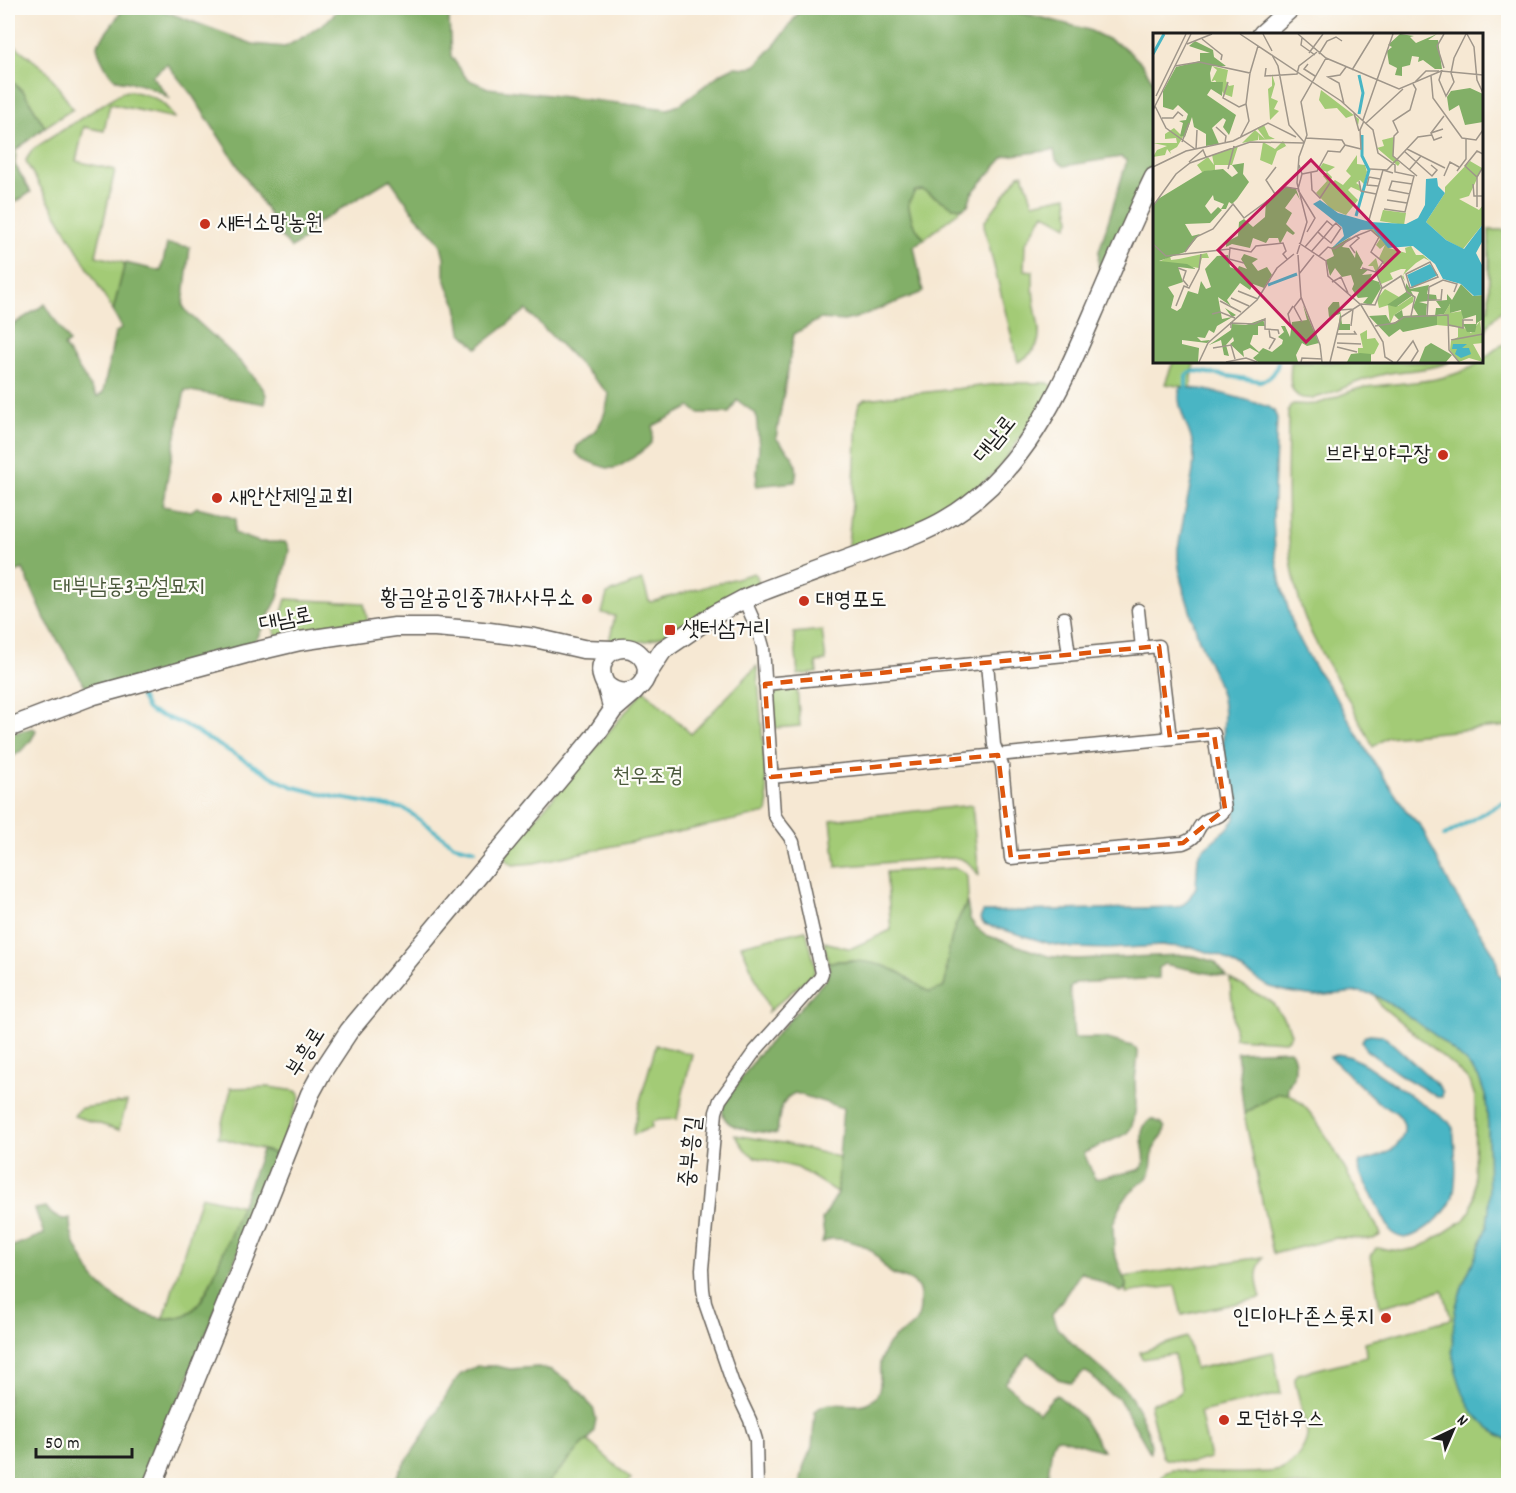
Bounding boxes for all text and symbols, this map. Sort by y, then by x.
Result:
inset map [1153,33,1483,363]
place label: 새터소망농원 [217,209,323,240]
marker: 새터소망농원 [198,217,212,231]
street label: 대남로 [967,410,1025,470]
place label: 브라보야구장 [1325,440,1431,471]
marker: 브라보야구장 [1436,448,1450,462]
place label: 새안산제일교회 [229,483,353,514]
marker: 새안산제일교회 [210,491,224,505]
park label: 대부남동3공설묘지 [53,573,205,604]
place label: 황금알공인중개사사무소 [380,584,575,615]
place label: 대영포도 [816,586,887,617]
marker: 황금알공인중개사사무소 [580,592,594,606]
marker: 대영포도 [797,594,811,608]
street label: 대남로 [257,601,315,641]
place label: 샛터삼거리 [682,615,771,646]
marker: 샛터삼거리 [663,623,677,637]
park label: 천우조경 [613,762,683,793]
street label: 부흥로 [280,1022,334,1084]
street label: 중부흥길 [673,1115,711,1189]
place label: 인디아나존스롯지 [1232,1303,1374,1334]
marker: 인디아나존스롯지 [1379,1311,1393,1325]
north arrow [1423,1400,1483,1460]
place label: 모던하우스 [1236,1405,1325,1436]
text: N [1451,1410,1473,1432]
marker: 모던하우스 [1217,1413,1231,1427]
scale bar [36,1421,132,1459]
text: 50 m [45,1432,80,1457]

